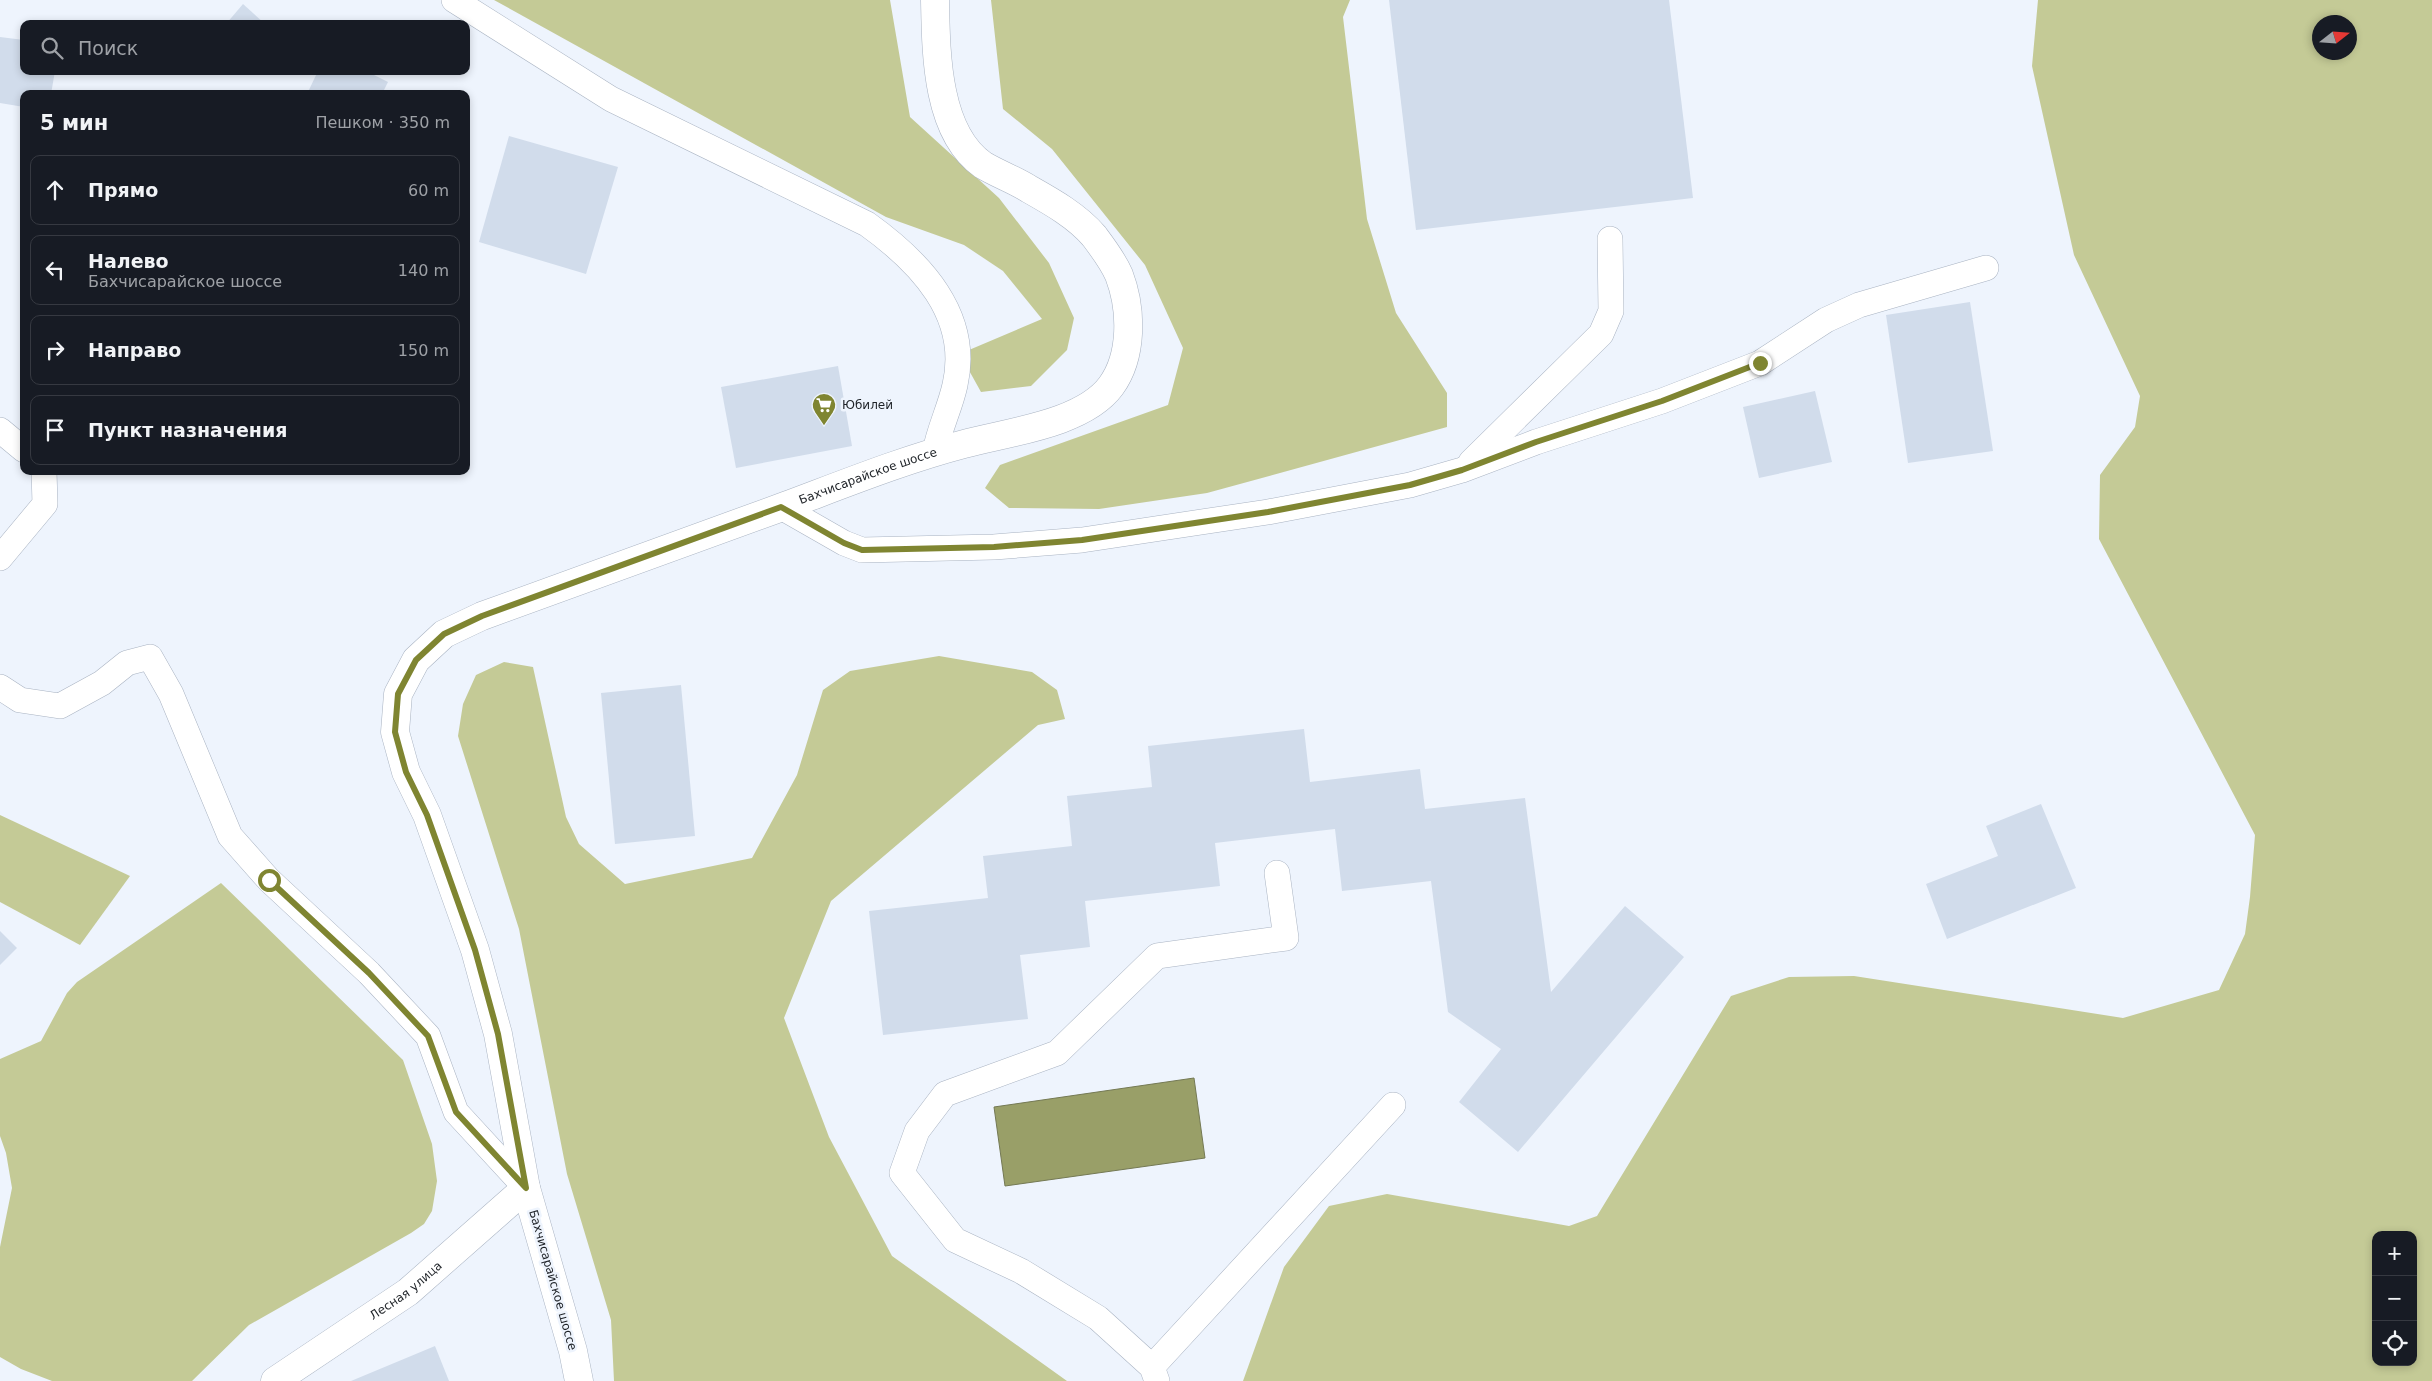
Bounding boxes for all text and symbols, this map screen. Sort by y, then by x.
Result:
north arrow [2312,15,2357,60]
search box [20,20,470,75]
icon: search [38,34,66,62]
text: Поиск [78,37,138,59]
text: 5 мин [40,111,108,135]
text: Пешком · 350 m [315,113,450,132]
icon: ahead [41,176,69,204]
text: Прямо [88,179,158,201]
text: 60 m [408,181,449,200]
text: Налево [88,250,169,272]
icon: left [41,256,69,284]
text: 140 m [398,261,449,280]
text: Бахчисарайское шоссе [88,272,282,291]
icon: right [41,336,69,364]
text: Направо [88,339,181,361]
text: 150 m [398,341,449,360]
route end [1749,352,1772,375]
supermarket icon: Юбилей [811,392,837,426]
place label: Юбилей [842,398,893,412]
icon: arrive [41,416,69,444]
text: Пункт назначения [88,419,287,441]
street label: Бахчисарайское шоссе [797,445,939,507]
route start [258,869,281,892]
street label: Бахчисарайское шоссе [526,1208,580,1352]
map controls [2372,1231,2417,1366]
button: + [2372,1231,2417,1276]
street label: Лесная улица [367,1259,445,1323]
button: − [2372,1276,2417,1321]
button: locate [2372,1321,2417,1366]

